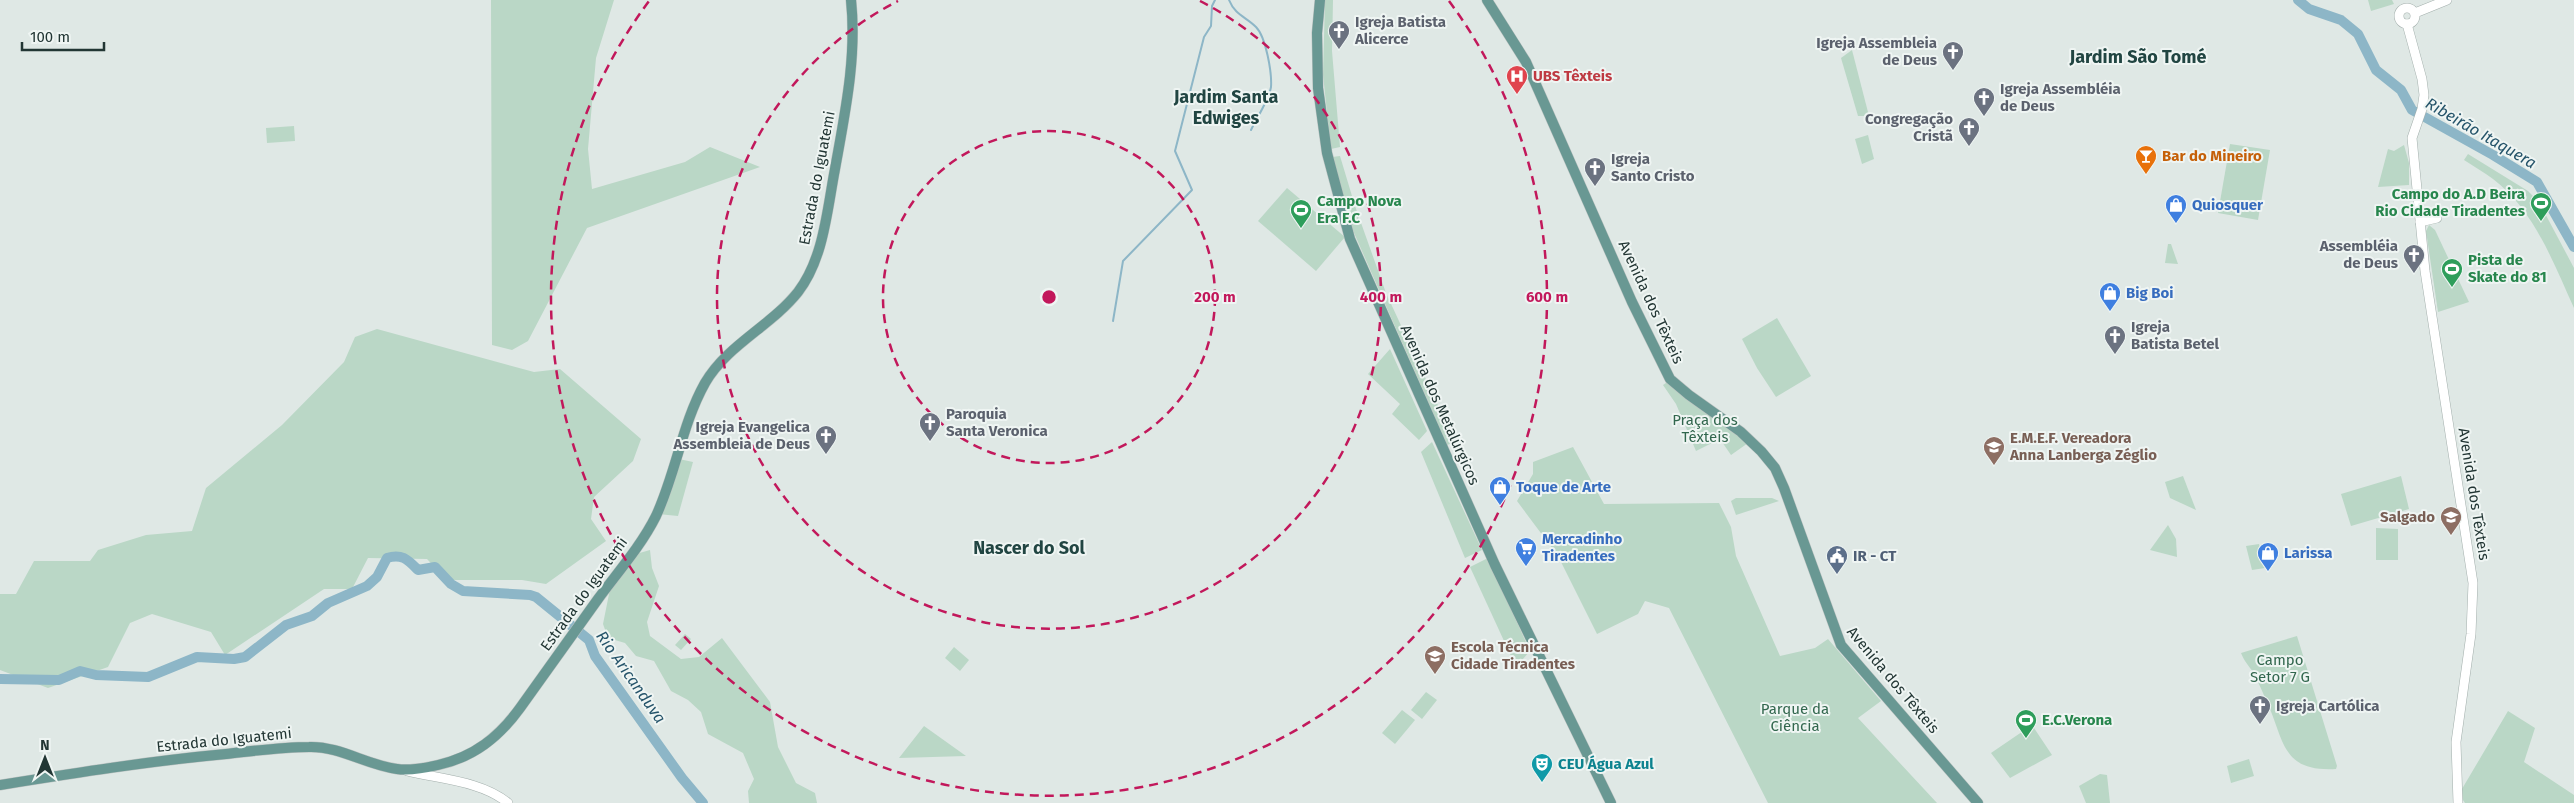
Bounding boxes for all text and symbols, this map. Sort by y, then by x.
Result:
place label: Igreja Batista Alicerce [1354,13,1446,48]
church icon: Igreja Batista Alicerce [1327,19,1351,50]
scale bar [22,20,105,52]
text: 100 m [30,28,70,46]
place label: Igreja Assembleia de Deus [1816,34,1937,69]
church icon: Igreja Assembleia de Deus [1941,40,1965,71]
district label: Jardim São Tomé [2069,46,2207,68]
hospital icon: UBS Têxteis [1505,64,1529,95]
place label: UBS Têxteis [1533,67,1612,85]
place label: Igreja Assembléia de Deus [2000,80,2121,115]
district label: Jardim Santa Edwiges [1173,86,1279,129]
church icon: Igreja Assembléia de Deus [1972,86,1996,117]
water label: Ribeirão Itaquera [2422,94,2540,172]
street label: Estrada do Iguatemi [795,110,839,246]
place label: Congregação Cristã [1865,110,1953,145]
church icon: Congregação Cristã [1957,116,1981,147]
bar icon: Bar do Mineiro [2134,144,2158,175]
place label: Bar do Mineiro [2162,147,2262,165]
place label: Igreja Santo Cristo [1611,150,1695,185]
church icon: Igreja Santo Cristo [1583,156,1607,187]
place label: Campo do A.D Beira Rio Cidade Tiradentes [2375,185,2525,220]
sports icon: Campo do A.D Beira Rio Cidade Tiradentes [2529,191,2553,222]
place label: Campo Nova Era F.C [1317,192,1402,227]
shop icon: Quiosquer [2164,193,2188,224]
place label: Quiosquer [2192,196,2264,214]
sports icon: Campo Nova Era F.C [1289,198,1313,229]
place label: Assembléia de Deus [2319,237,2398,272]
street label: Avenida dos Têxteis [1615,238,1687,366]
church icon: Assembléia de Deus [2402,243,2426,274]
place label: Pista de Skate do 81 [2468,251,2547,286]
sports icon: Pista de Skate do 81 [2440,257,2464,288]
shop icon: Big Boi [2098,281,2122,312]
place label: Big Boi [2126,284,2174,302]
centre of rings [1040,288,1058,306]
text: 200 m [1194,288,1236,306]
text: 400 m [1360,288,1402,306]
text: 600 m [1526,288,1568,306]
place label: Igreja Batista Betel [2131,318,2219,353]
street label: Avenida dos Metalúrgicos [1397,322,1483,488]
church icon: Igreja Batista Betel [2103,324,2127,355]
place label: Paroquia Santa Veronica [946,405,1048,440]
church icon: Paroquia Santa Veronica [918,411,942,442]
park label: Praça dos Têxteis [1672,411,1738,446]
place label: Igreja Evangelica Assembleia de Deus [672,418,810,453]
church icon: Igreja Evangelica Assembleia de Deus [814,424,838,455]
street label: Avenida dos Têxteis [2455,427,2493,561]
place label: E.M.E.F. Vereadora Anna Lanberga Zéglio [2009,429,2157,464]
school or university icon: E.M.E.F. Vereadora Anna Lanberga Zéglio [1982,435,2006,466]
shop icon: Toque de Arte [1488,475,1512,506]
place label: Toque de Arte [1516,478,1611,496]
school or university icon: Salgado [2439,505,2463,536]
place label: Salgado [2380,508,2435,526]
place label: Mercadinho Tiradentes [1542,530,1622,565]
street label: Estrada do Iguatemi [537,534,631,654]
supermarket icon: Mercadinho Tiradentes [1514,536,1538,567]
district label: Nascer do Sol [973,537,1086,559]
shop icon: Larissa [2256,541,2280,572]
public building icon: IR - CT [1825,544,1849,575]
place label: Larissa [2284,544,2332,562]
place label: IR - CT [1853,547,1897,565]
street label: Avenida dos Têxteis [1843,623,1943,737]
water label: Rio Aricanduva [592,627,670,727]
place label: Escola Técnica Cidade Tiradentes [1451,638,1575,673]
school or university icon: Escola Técnica Cidade Tiradentes [1423,644,1447,675]
park label: Campo Setor 7 G [2250,651,2310,686]
church icon: Igreja Cartólica [2248,694,2272,725]
place label: Igreja Cartólica [2276,697,2379,715]
park label: Parque da Ciência [1761,700,1829,735]
sports icon: E.C.Verona [2014,708,2038,739]
place label: E.C.Verona [2042,711,2112,729]
street label: Estrada do Iguatemi [155,724,293,756]
north arrow [20,733,70,783]
text: N [40,737,50,754]
theatre icon: CEU Água Azul [1530,752,1554,783]
place label: CEU Água Azul [1558,755,1654,773]

